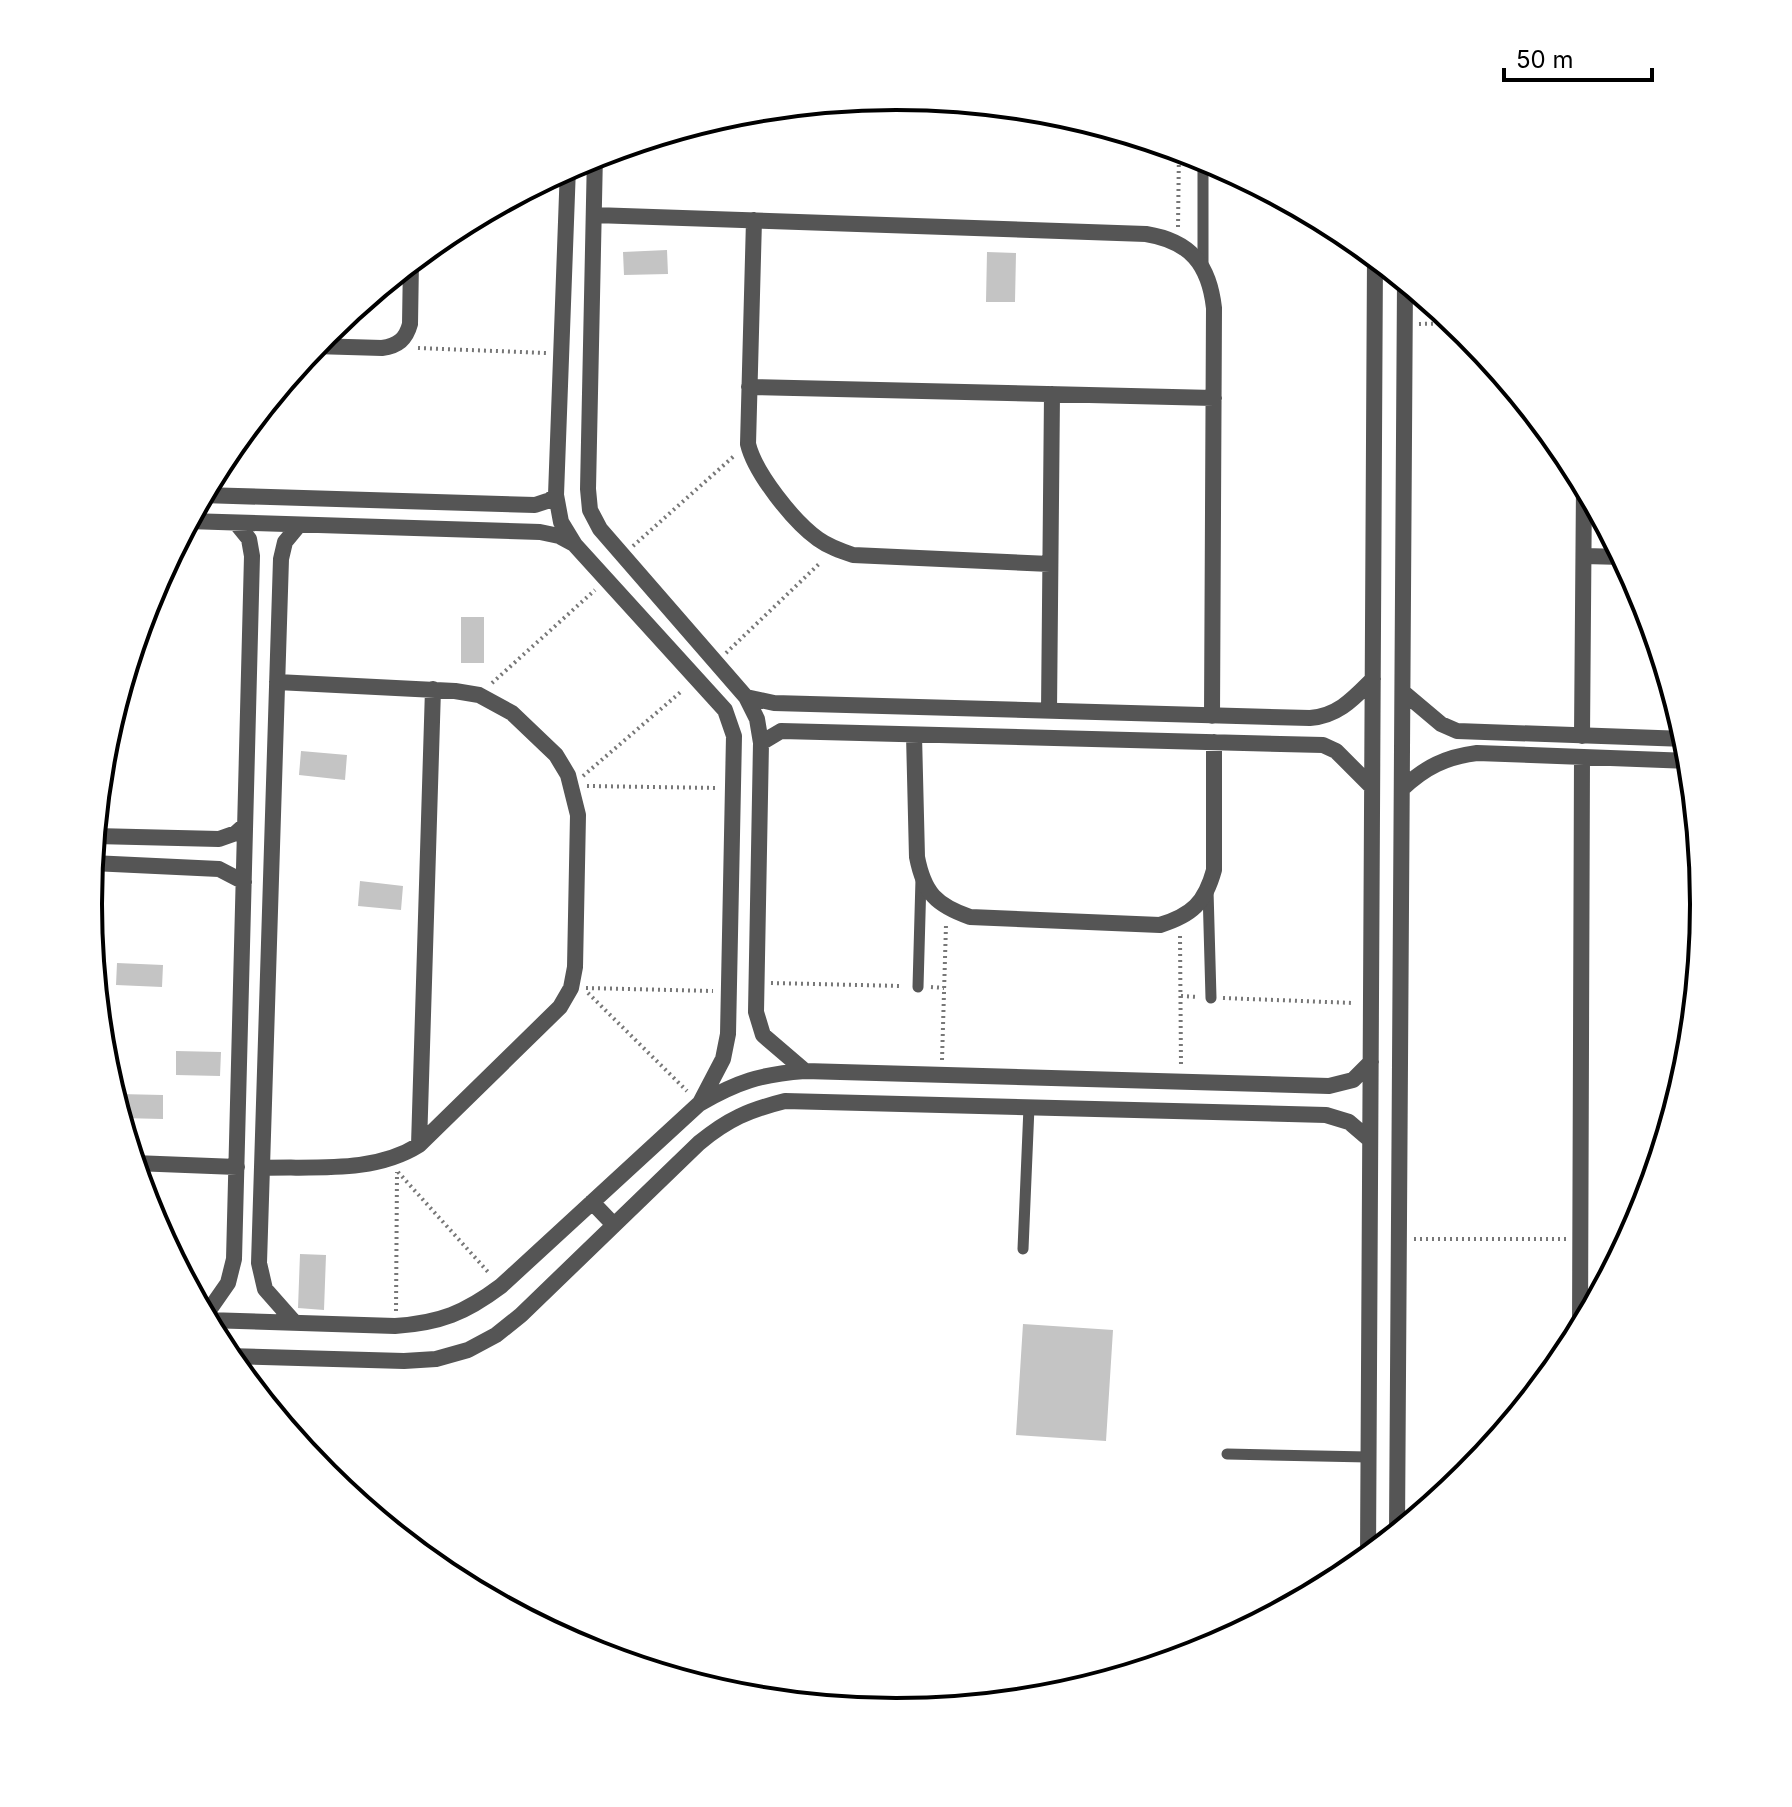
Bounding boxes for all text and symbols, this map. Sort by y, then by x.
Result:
scale bar [1504,32,1652,82]
text: 50 m [1516,45,1574,74]

